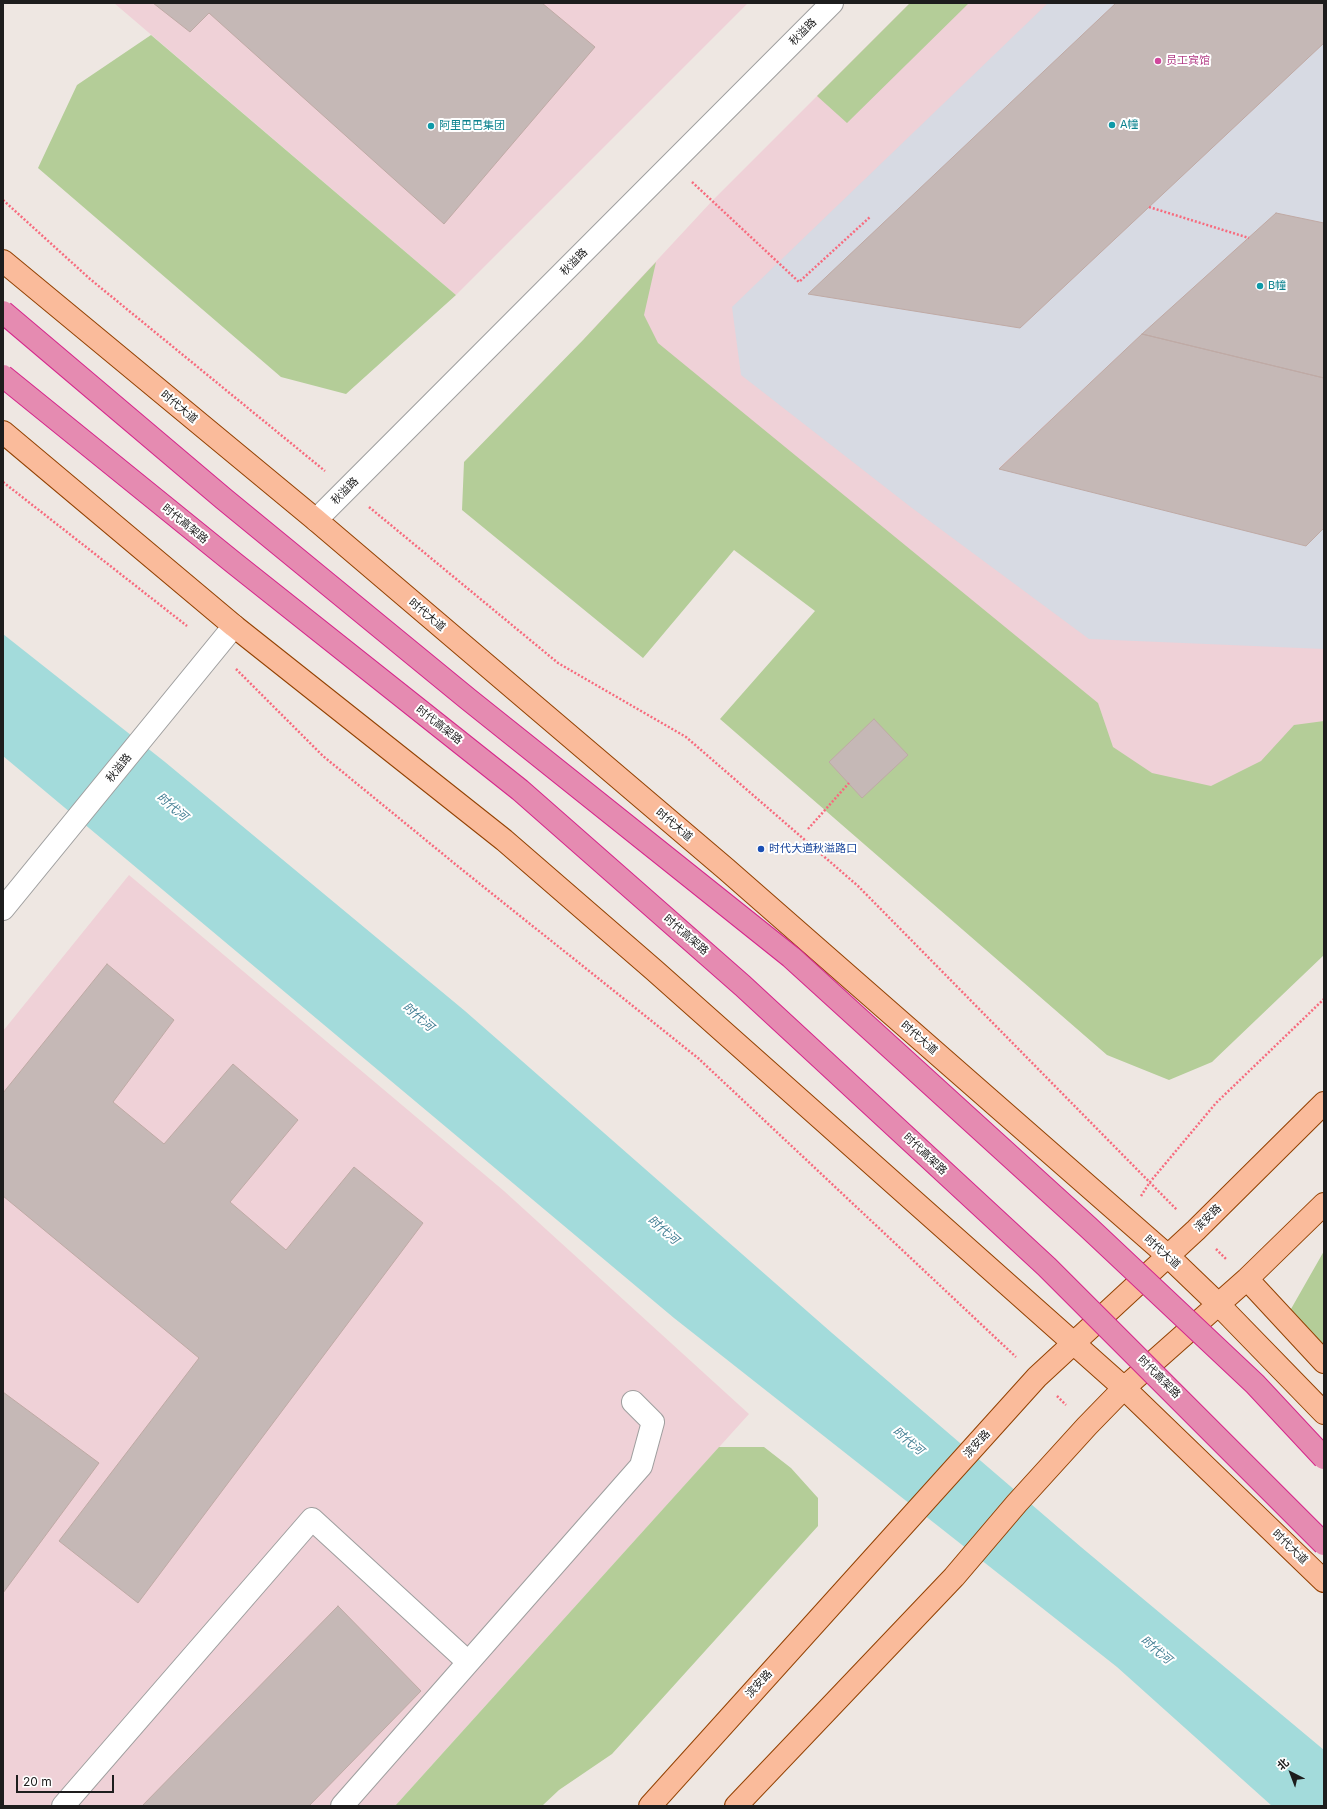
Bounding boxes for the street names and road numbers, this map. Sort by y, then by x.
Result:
street label: 秋溢路 [787,16,819,48]
street label: 秋溢路 [558,246,590,278]
street label: 时代大道 [158,388,200,426]
street label: 秋溢路 [329,475,361,507]
street label: 时代高架路 [159,502,211,546]
street label: 时代大道 [406,596,448,634]
street label: 时代高架路 [413,703,465,747]
street label: 秋溢路 [103,751,135,785]
street label: 时代大道 [653,806,695,844]
street label: 时代高架路 [661,912,711,958]
street label: 时代大道 [898,1019,940,1057]
street label: 时代高架路 [900,1130,950,1178]
street label: 滨安路 [1192,1202,1224,1234]
street label: 时代大道 [1141,1232,1183,1272]
street label: 时代高架路 [1135,1353,1183,1401]
street label: 滨安路 [961,1427,993,1461]
street label: 时代大道 [1270,1527,1310,1567]
street label: 滨安路 [743,1667,775,1701]

